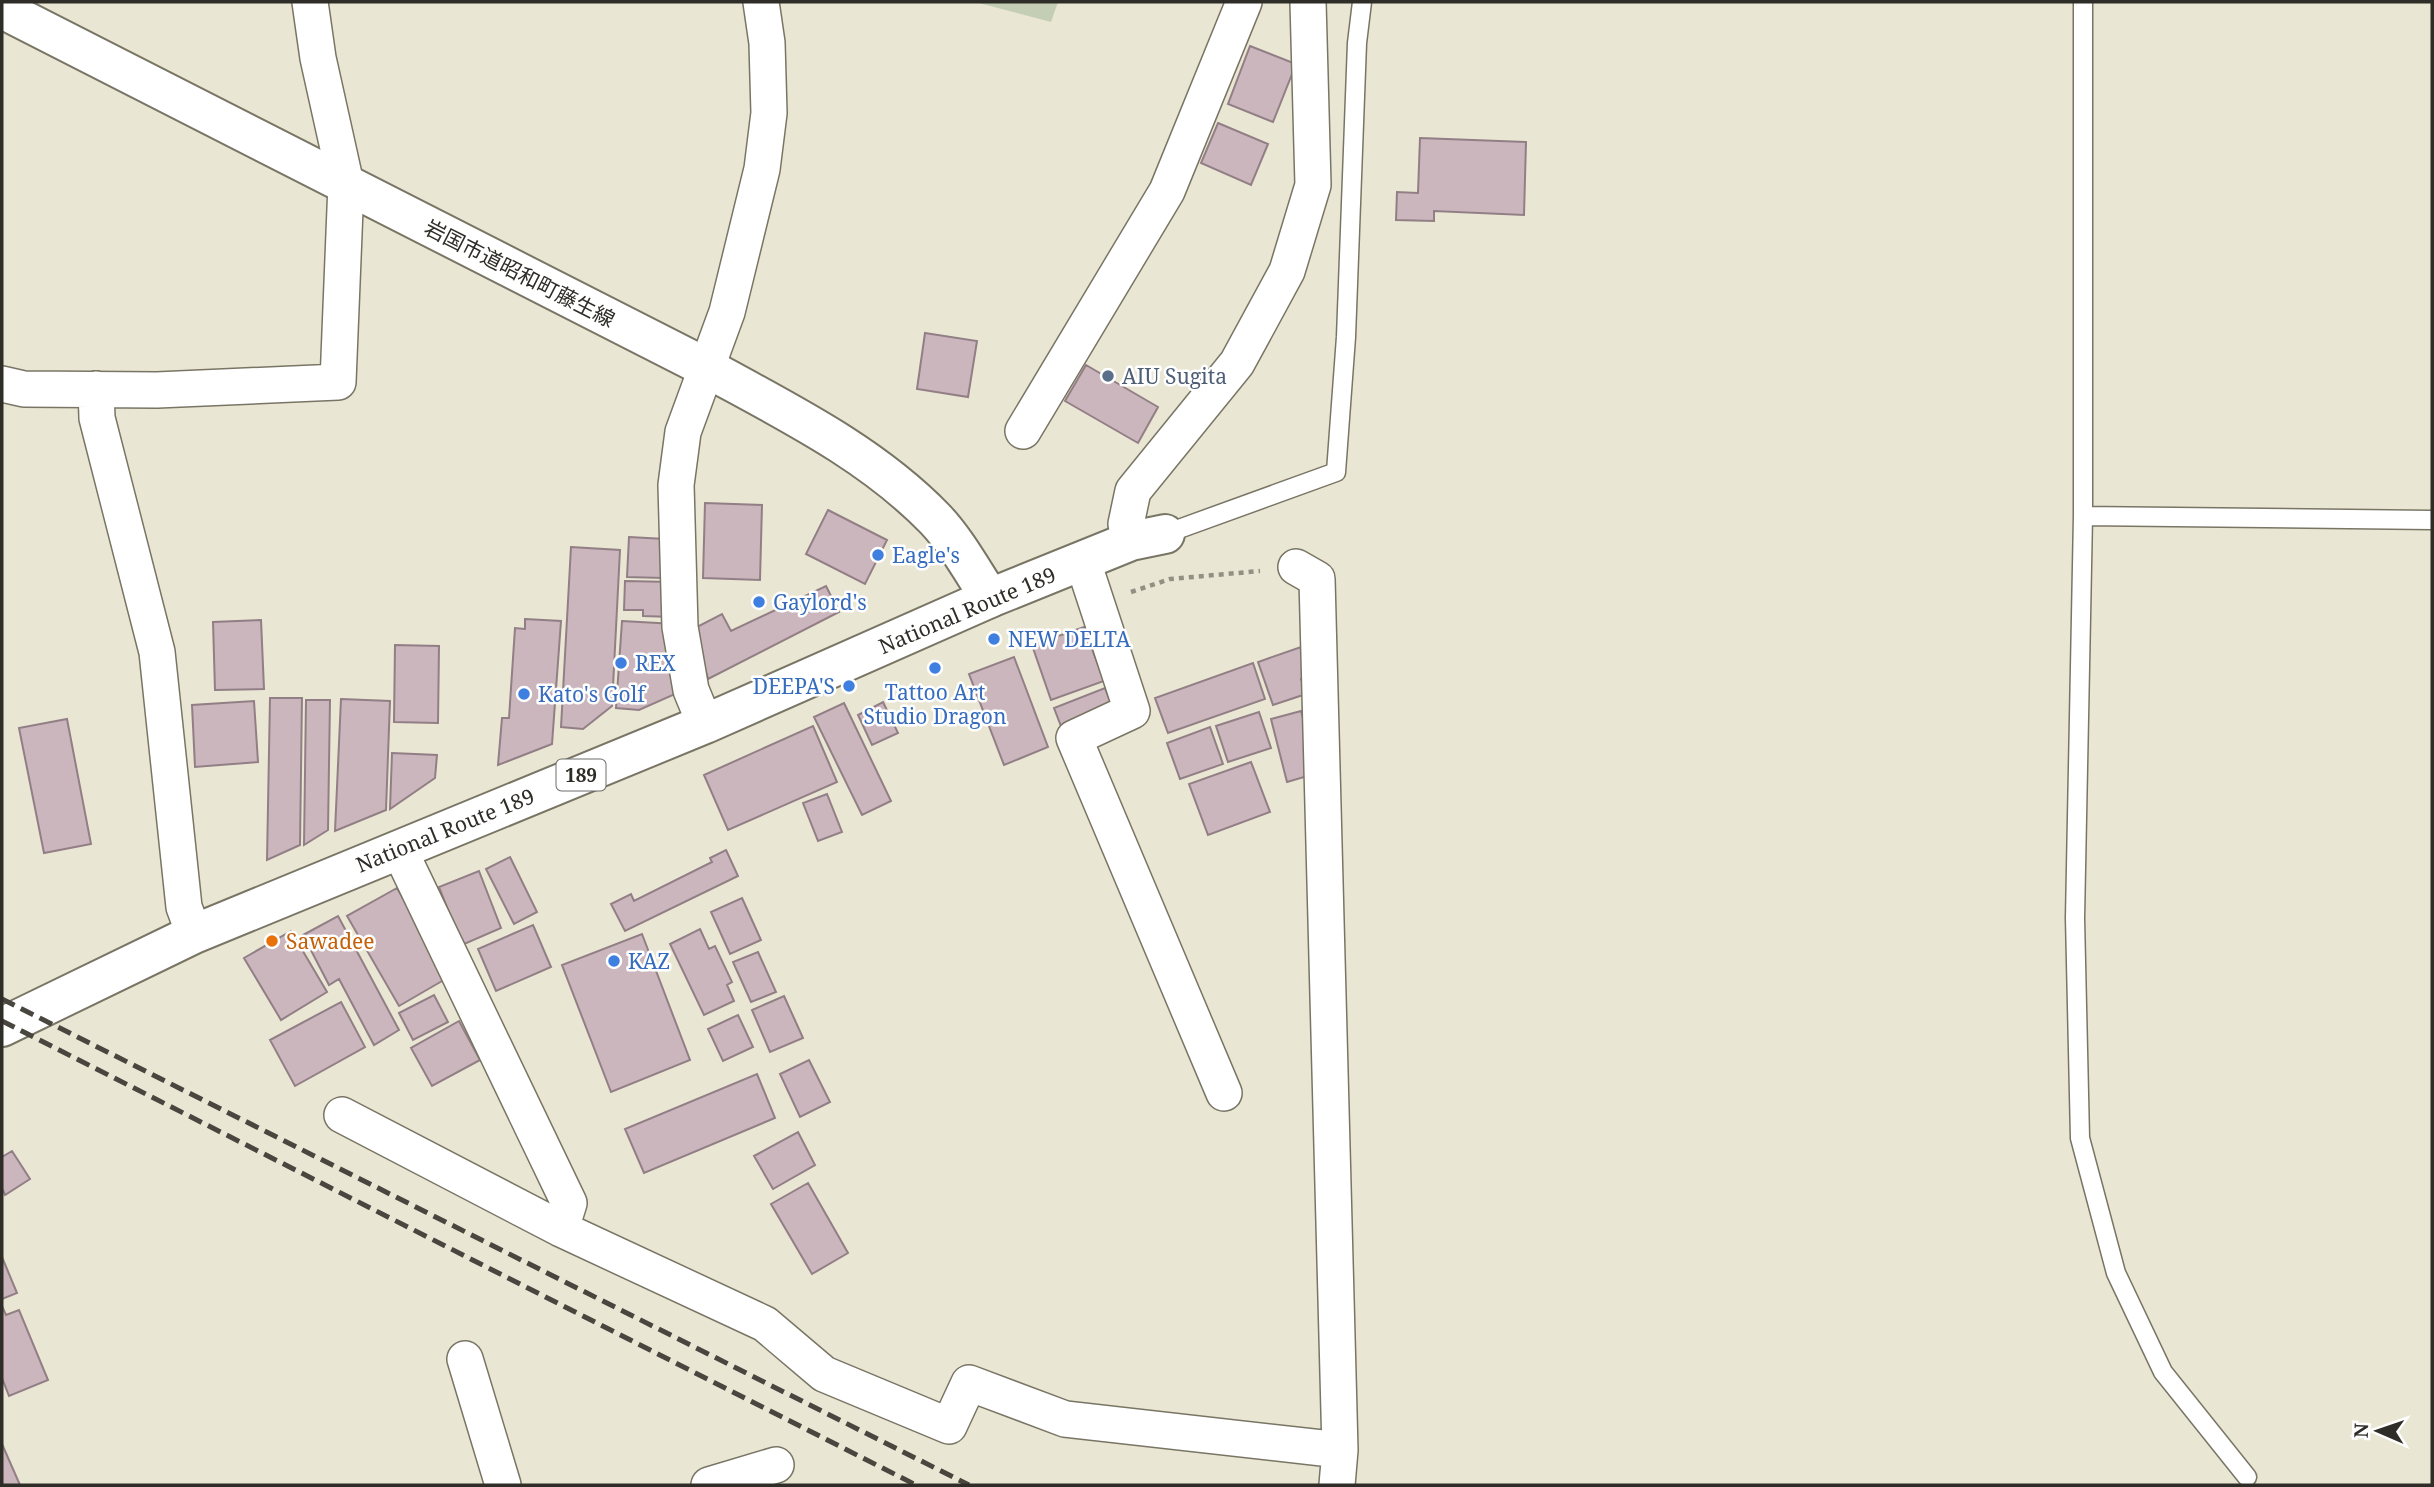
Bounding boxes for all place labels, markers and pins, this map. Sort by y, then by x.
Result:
place label: AIU Sugita [1122,362,1227,390]
marker: AIU Sugita [1100,368,1116,384]
place label: Eagle's [892,541,960,569]
marker: Eagle's [870,547,886,563]
place label: Gaylord's [773,588,867,616]
marker: Gaylord's [751,594,767,610]
place label: NEW DELTA [1008,625,1131,653]
marker: NEW DELTA [986,631,1002,647]
place label: REX [635,649,676,677]
marker: REX [613,655,629,671]
marker: Tattoo Art Studio Dragon [927,660,943,676]
place label: DEEPA'S [753,672,835,700]
marker: DEEPA'S [841,678,857,694]
place label: Tattoo Art Studio Dragon [864,678,1006,730]
place label: Kato's Golf [538,680,647,708]
marker: Kato's Golf [516,686,532,702]
place label: Sawadee [286,927,375,955]
marker: Sawadee [264,933,280,949]
place label: KAZ [628,947,670,975]
marker: KAZ [606,953,622,969]

